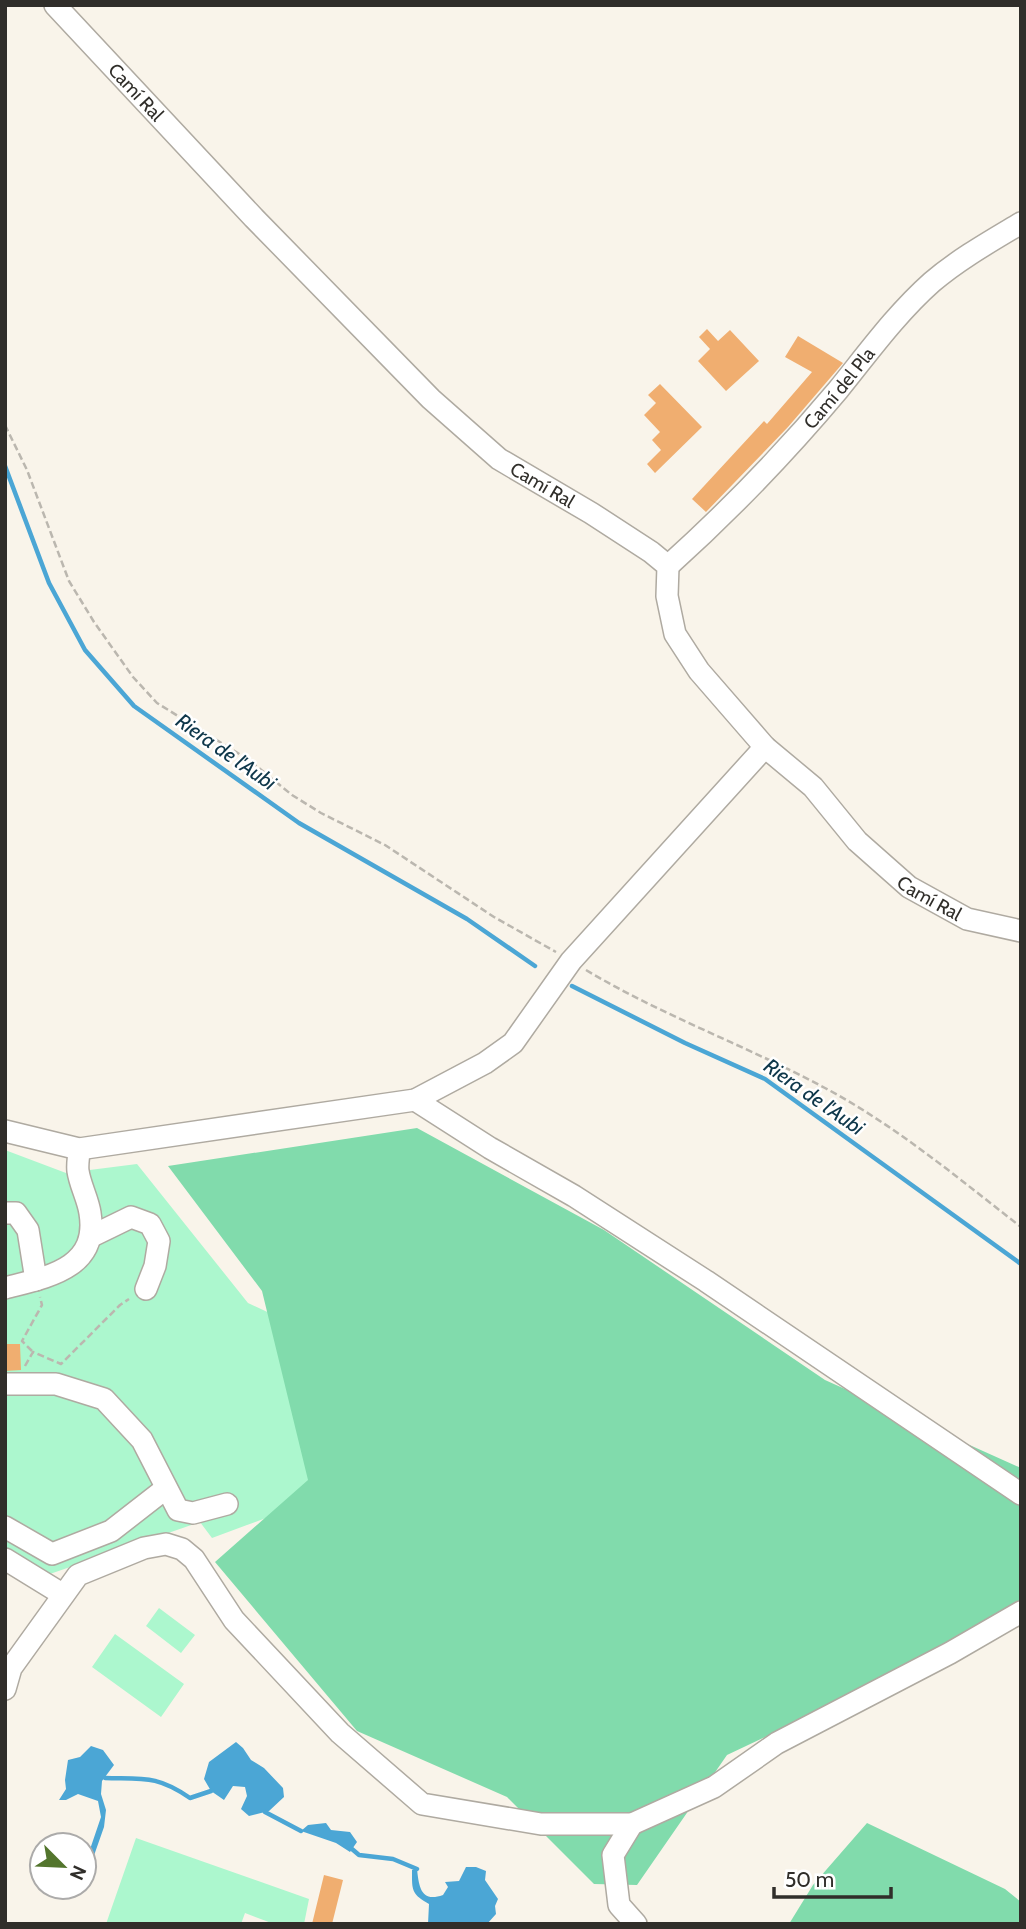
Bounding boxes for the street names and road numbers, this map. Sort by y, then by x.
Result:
street label: Camí Ral [103,59,169,126]
street label: Camí del Pla [799,343,880,434]
street label: Camí Ral [506,457,579,513]
street label: Camí Ral [892,871,966,926]

